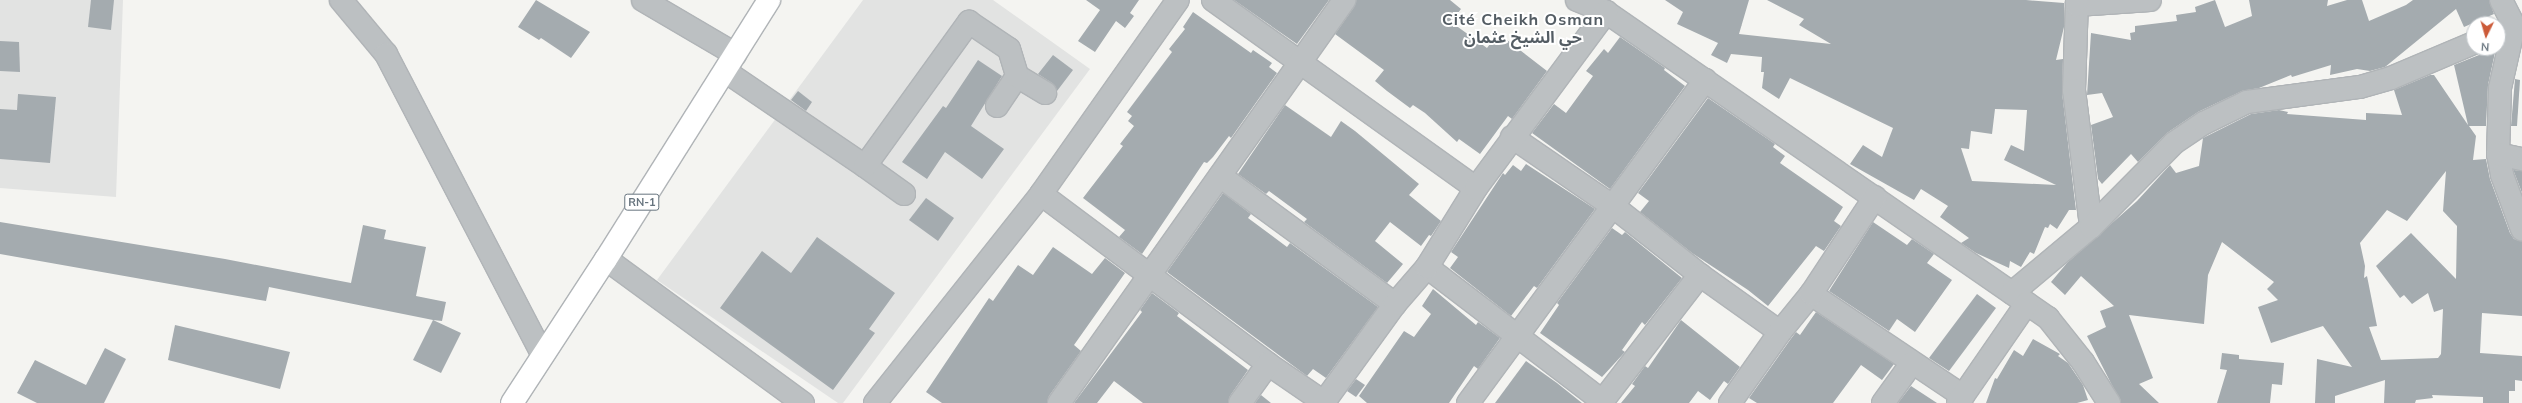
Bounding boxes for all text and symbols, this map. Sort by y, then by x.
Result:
district label: Cité Cheikh Osman حي الشيخ عثمان [1442,9,1604,47]
north arrow [2466,16,2506,56]
text: N [2480,40,2490,54]
road number: RN-1 [624,193,660,211]

